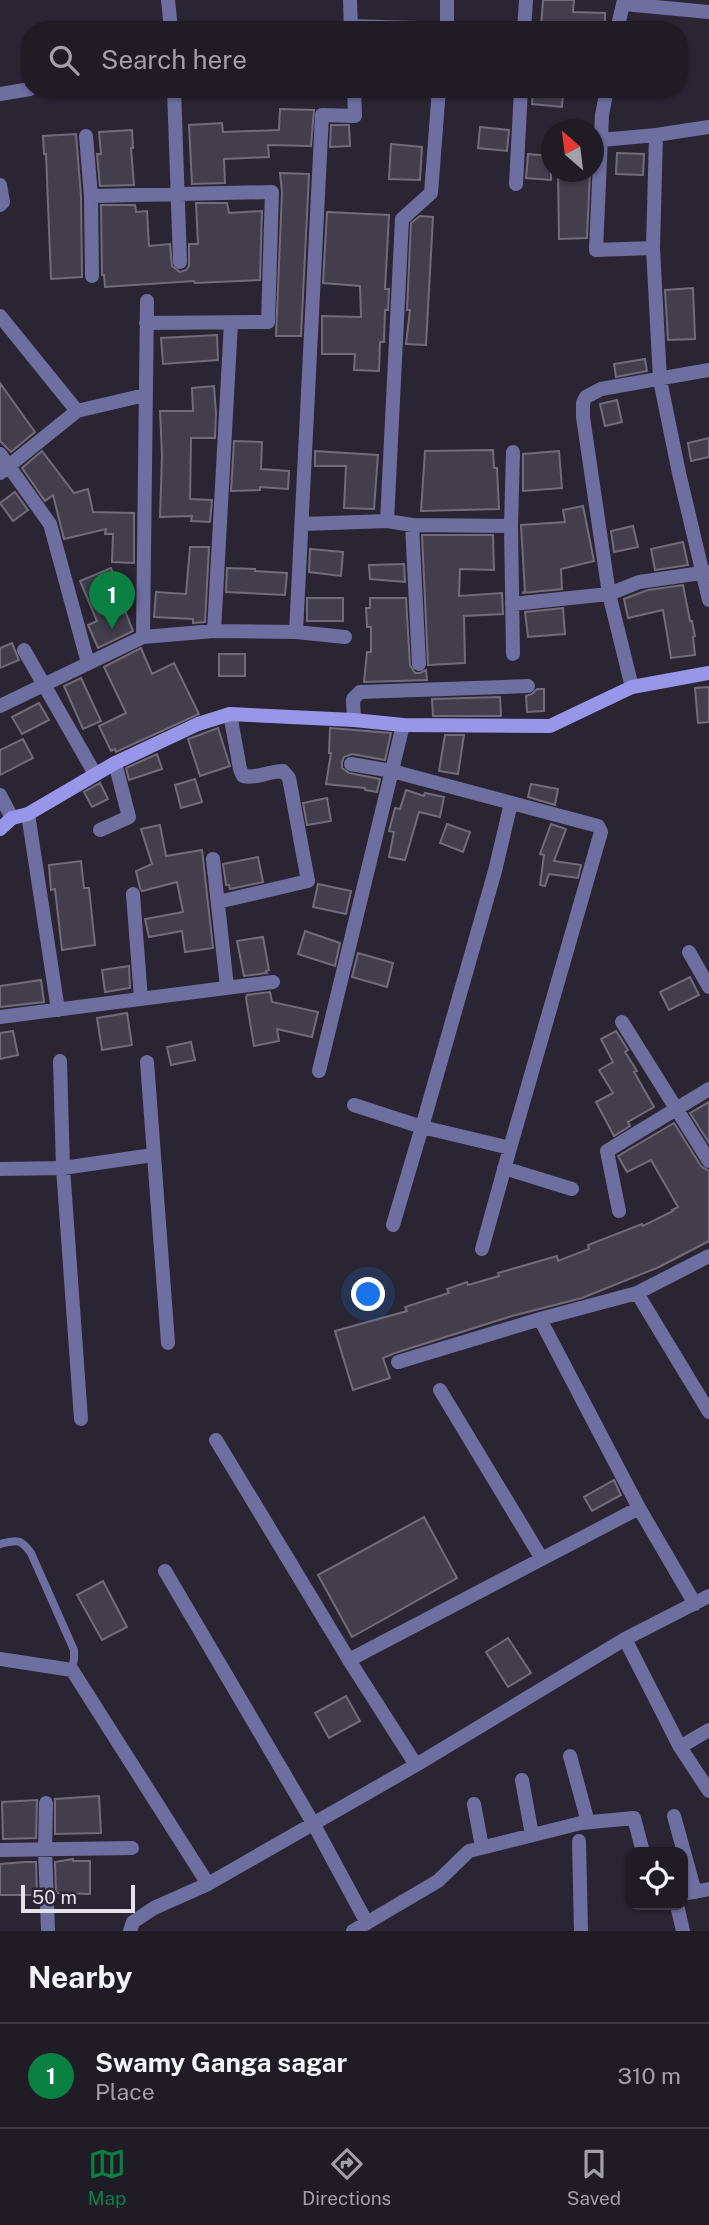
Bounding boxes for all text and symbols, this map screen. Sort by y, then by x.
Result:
search box [21,21,688,98]
icon: search [45,41,83,79]
text: Search here [101,44,247,75]
north arrow [541,119,604,182]
pin: 1 [89,571,135,629]
your location [351,1277,385,1311]
map controls [625,1847,688,1910]
button: locate [625,1847,688,1910]
scale bar [21,1882,135,1914]
text: 50 m [32,1886,77,1908]
text: Nearby [28,1959,132,1995]
text: Swamy Ganga sagar [95,2047,347,2078]
text: 1 [46,2062,56,2089]
text: 310 m [618,2062,681,2089]
text: Place [95,2078,155,2105]
tab: Map [88,2145,126,2209]
tab: Directions [302,2145,391,2209]
tab: Saved [567,2145,621,2209]

